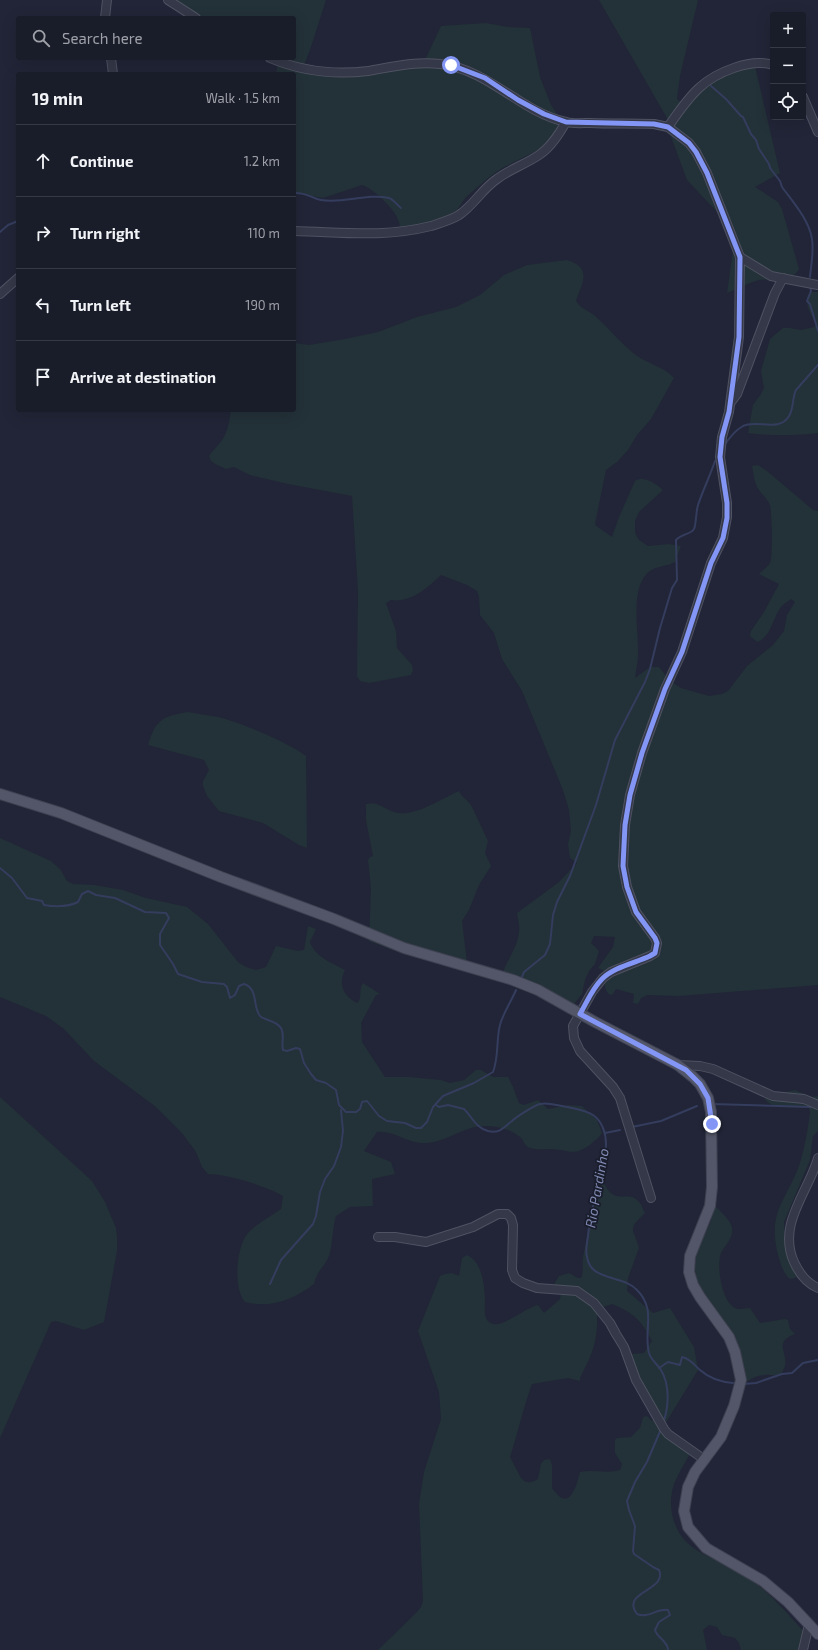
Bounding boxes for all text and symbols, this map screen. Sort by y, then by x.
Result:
map controls [770,12,806,120]
button: + [770,12,806,48]
search box [16,16,296,60]
icon: search [30,27,52,49]
text: Search here [62,29,143,47]
button: − [770,48,806,84]
route start [442,56,460,74]
button: locate [770,84,806,120]
text: 19 min [32,88,83,108]
text: Walk · 1.5 km [205,90,280,106]
icon: ahead [32,150,54,172]
text: Continue [70,152,133,170]
text: 1.2 km [244,153,280,169]
icon: right [32,222,54,244]
text: Turn right [70,224,140,242]
text: 110 m [248,225,280,241]
icon: left [32,294,54,316]
text: Turn left [70,296,131,314]
text: 190 m [245,297,280,313]
icon: arrive [32,366,54,388]
text: Arrive at destination [70,368,216,386]
route end [703,1115,721,1133]
water label: Rio Pardinho [581,1147,612,1229]

